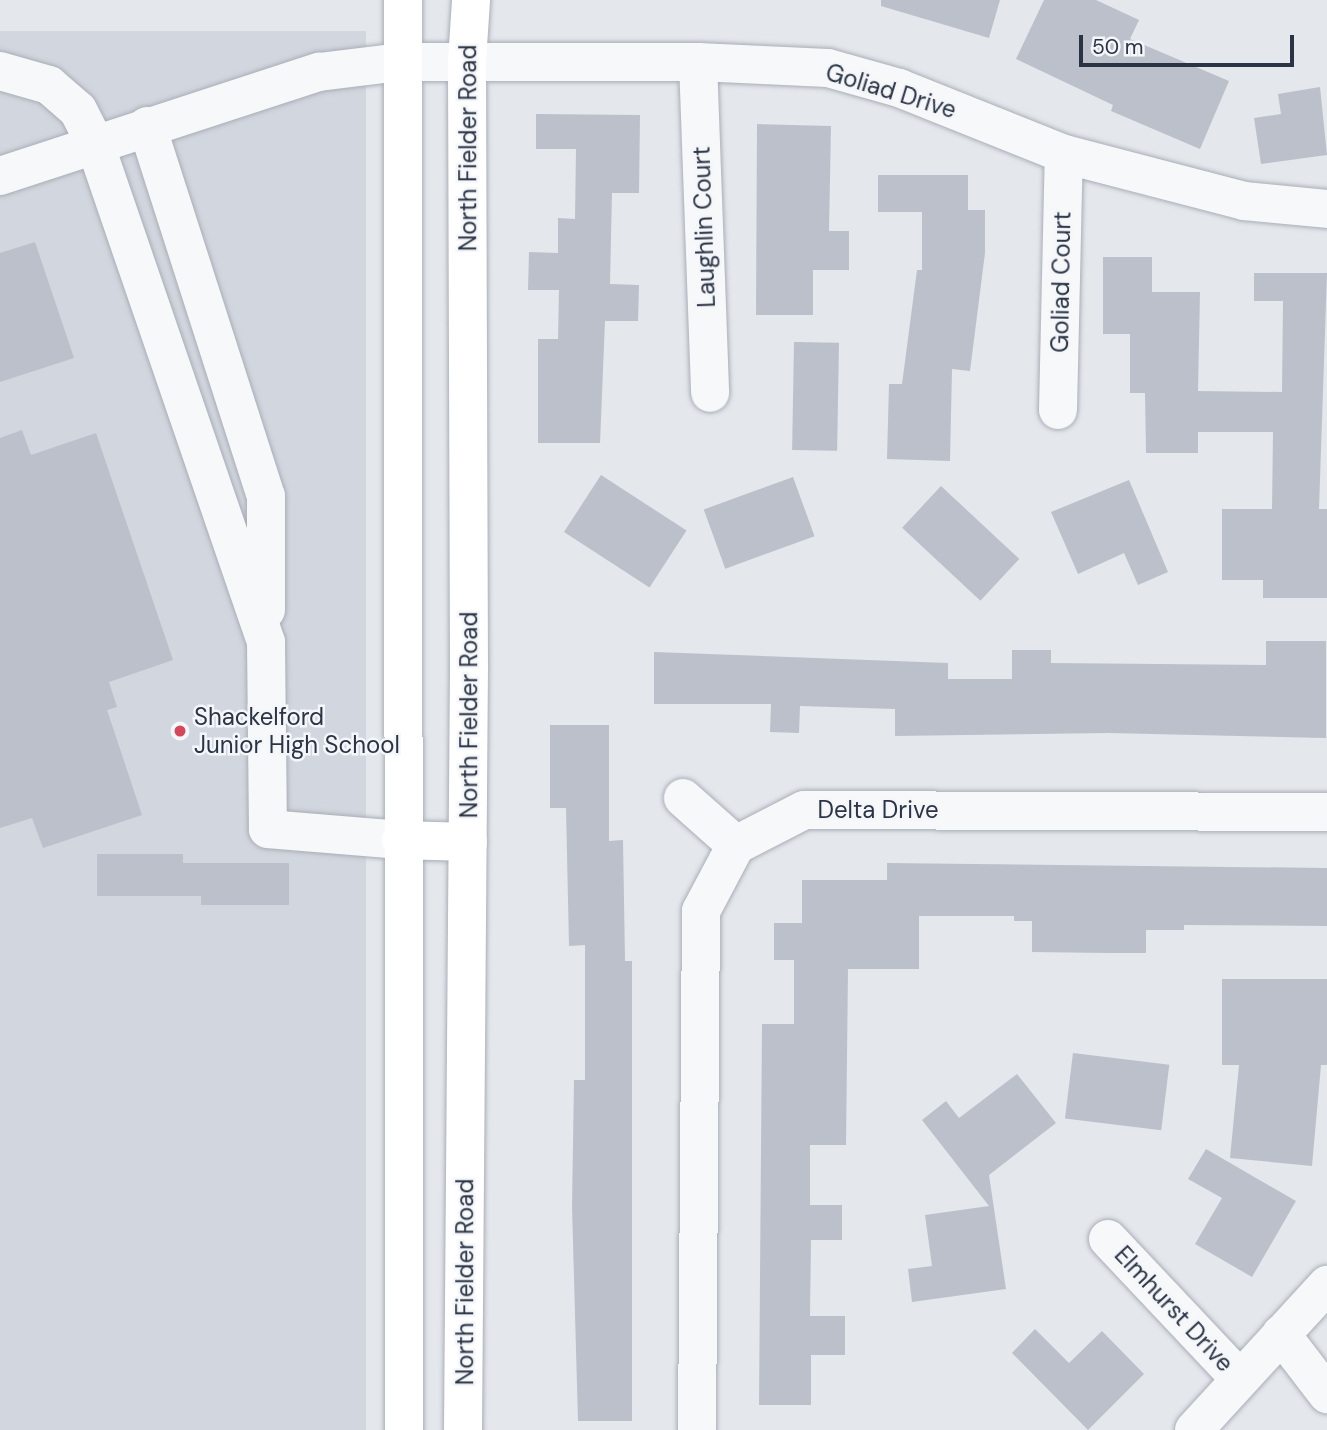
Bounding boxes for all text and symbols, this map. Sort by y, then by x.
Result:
scale bar [1082,21,1297,65]
text: 50 m [1092,33,1143,61]
street label: North Fielder Road [454,45,482,251]
street label: Goliad Drive [822,58,960,124]
street label: Laughlin Court [687,146,721,308]
street label: Goliad Court [1045,211,1077,353]
street label: North Fielder Road [455,612,483,818]
place label: Shackelford Junior High School [194,703,400,759]
marker: Shackelford Junior High School [172,723,188,739]
street label: Delta Drive [817,796,939,824]
street label: North Fielder Road [451,1179,479,1385]
street label: Elmhurst Drive [1109,1240,1239,1378]

